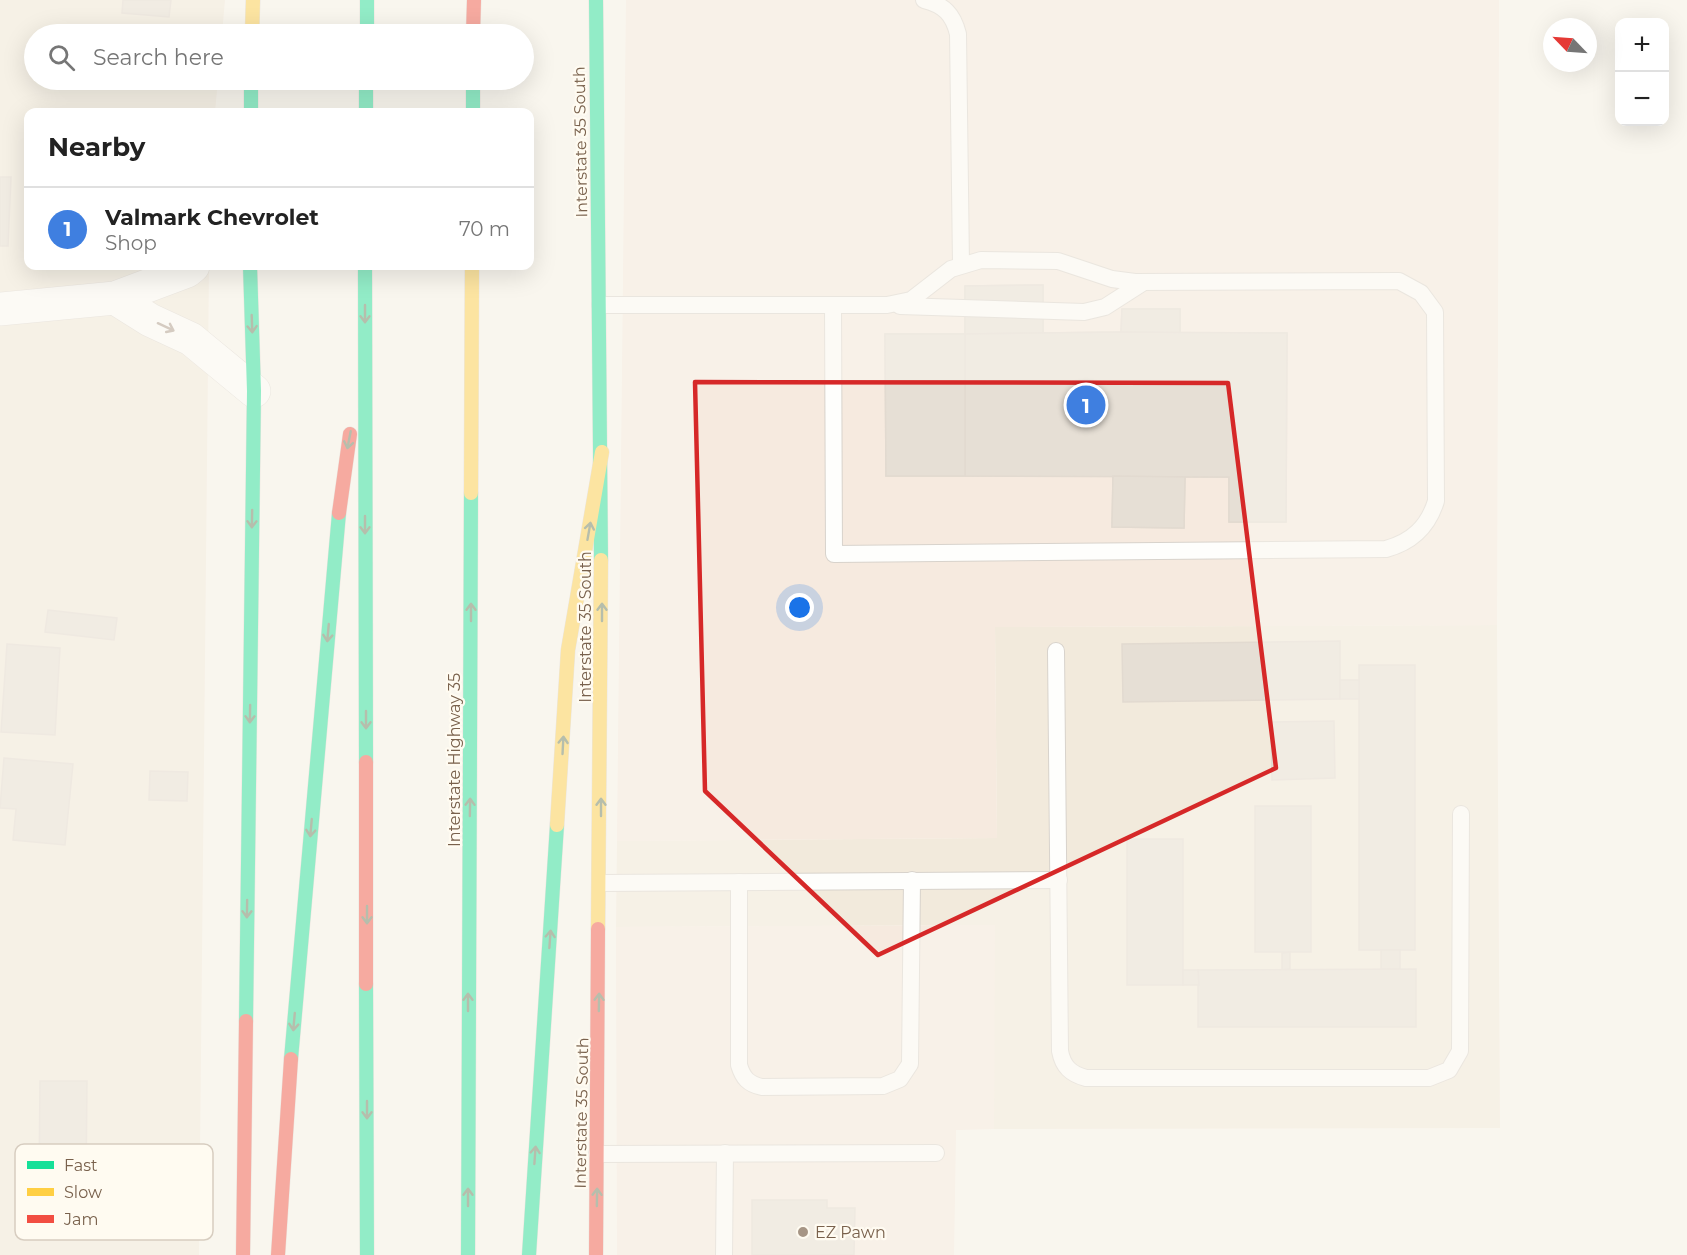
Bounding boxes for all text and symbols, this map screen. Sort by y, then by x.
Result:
north arrow [1543,18,1597,72]
map controls [1615,18,1669,126]
button: + [1615,18,1669,72]
search box [24,24,534,90]
icon: search [45,41,78,74]
text: Search here [93,44,224,71]
street label: Interstate 35 South [570,66,591,218]
button: − [1615,72,1669,126]
text: Nearby [48,131,145,163]
text: Valmark Chevrolet [105,204,319,231]
text: 1 [64,217,71,241]
text: 70 m [459,217,510,241]
text: Shop [105,231,157,255]
one-way arrow [359,303,371,323]
one-way arrow [246,313,258,333]
one-way arrow [156,322,174,334]
pin: 1 [1066,382,1106,428]
one-way arrow [343,429,354,449]
one-way arrow [246,508,258,528]
one-way arrow [359,515,371,535]
one-way arrow [584,521,595,541]
street label: Interstate 35 South [576,551,595,703]
your location [785,593,814,622]
one-way arrow [465,602,477,622]
one-way arrow [596,602,608,622]
one-way arrow [322,623,333,643]
street label: Interstate Highway 35 [445,673,464,847]
one-way arrow [244,703,255,723]
one-way arrow [360,710,372,730]
one-way arrow [557,735,568,755]
one-way arrow [464,797,476,817]
one-way arrow [595,797,607,817]
one-way arrow [305,817,316,837]
one-way arrow [241,898,253,918]
one-way arrow [361,905,373,925]
one-way arrow [545,930,556,950]
one-way arrow [462,992,474,1012]
one-way arrow [593,992,605,1012]
one-way arrow [288,1011,299,1031]
street label: Interstate 35 South [571,1037,592,1189]
one-way arrow [361,1100,373,1120]
legend [15,1144,213,1240]
one-way arrow [530,1145,541,1165]
text: Fast [64,1156,98,1175]
text: Slow [64,1183,102,1202]
one-way arrow [462,1187,474,1207]
one-way arrow [591,1187,603,1207]
text: Jam [63,1210,98,1229]
place label: EZ Pawn [815,1223,886,1242]
marker: EZ Pawn [796,1225,810,1239]

